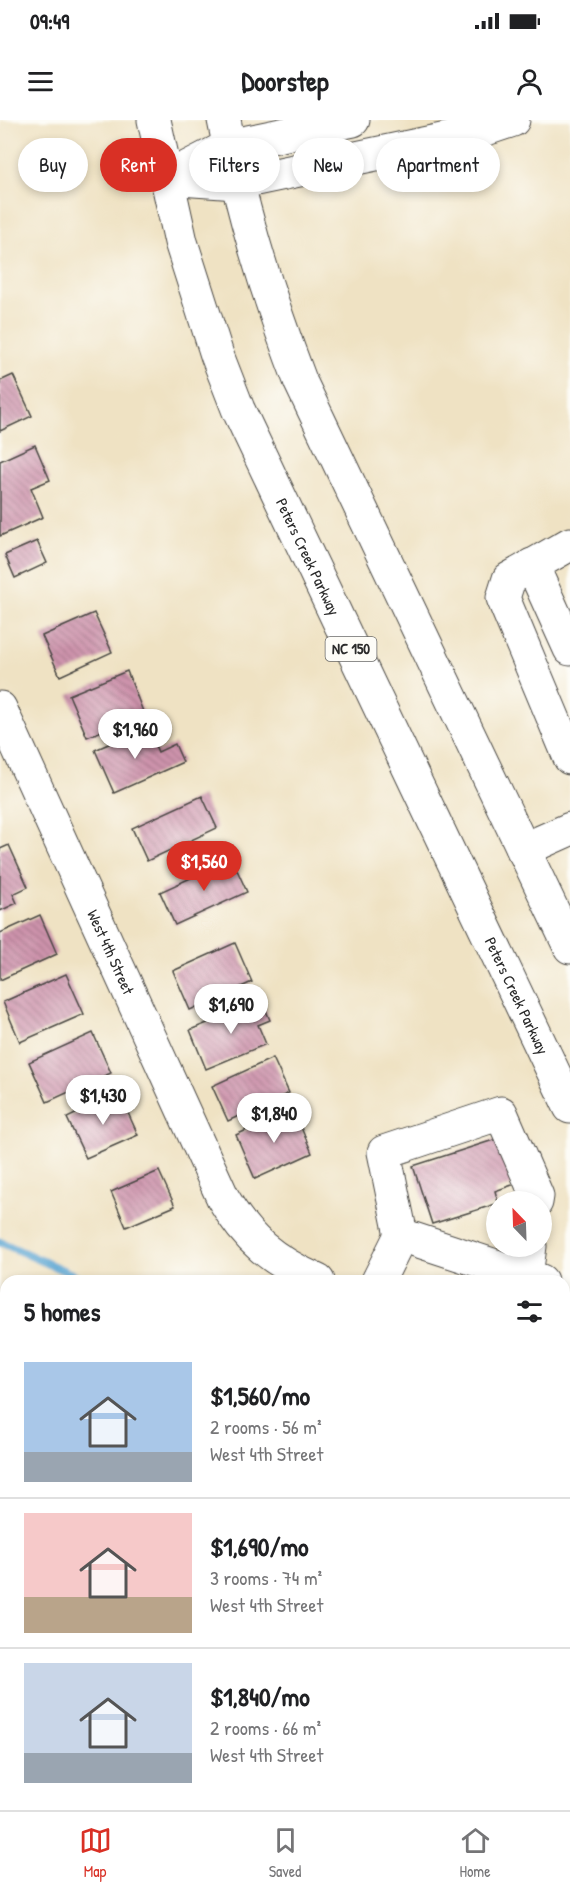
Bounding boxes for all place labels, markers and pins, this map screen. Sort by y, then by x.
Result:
pin: $1,960 [86,709,184,760]
pin: $1,560 [155,841,253,892]
pin: $1,690 [182,984,280,1035]
pin: $1,430 [54,1075,152,1126]
pin: $1,840 [225,1093,323,1144]

